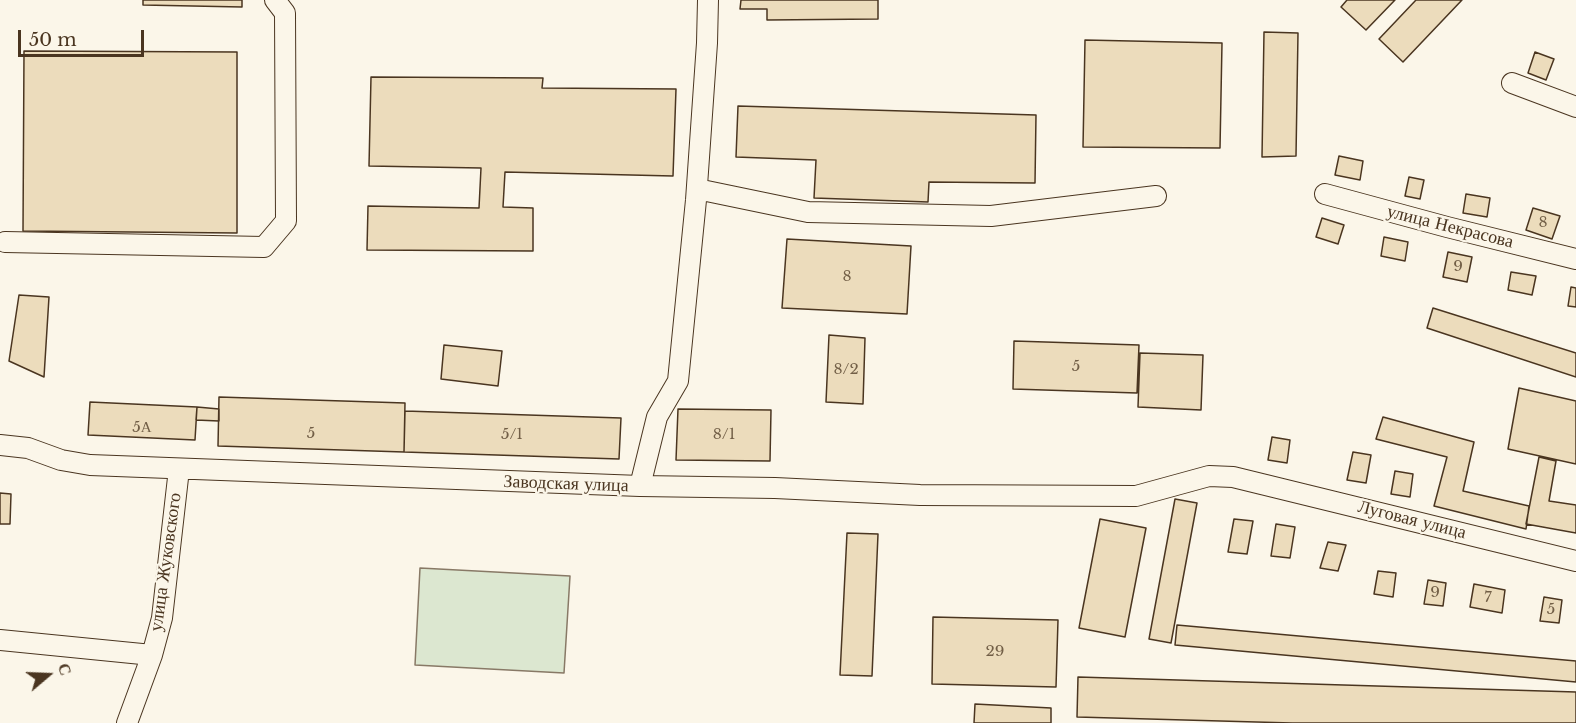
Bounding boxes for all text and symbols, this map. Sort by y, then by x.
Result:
scale bar [21,18,147,56]
text: 50 m [29,29,77,51]
street label: улица Некрасова [1385,201,1515,253]
house number: 8 [1538,214,1548,232]
house number: 9 [1453,258,1463,276]
house number: 8 [842,268,852,286]
house number: 5 [1072,358,1080,376]
house number: 8/2 [833,361,859,379]
house number: 5А [132,419,152,437]
house number: 5 [307,425,315,443]
house number: 5/1 [501,426,523,444]
house number: 8/1 [713,426,735,444]
street label: Заводская улица [503,471,629,497]
street label: улица Жуковского [146,491,186,633]
street label: Луговая улица [1356,496,1468,544]
house number: 9 [1430,584,1440,602]
house number: 7 [1484,589,1492,607]
house number: 5 [1547,601,1555,619]
house number: 29 [986,643,1004,661]
north arrow [18,645,78,705]
text: С [54,660,76,678]

